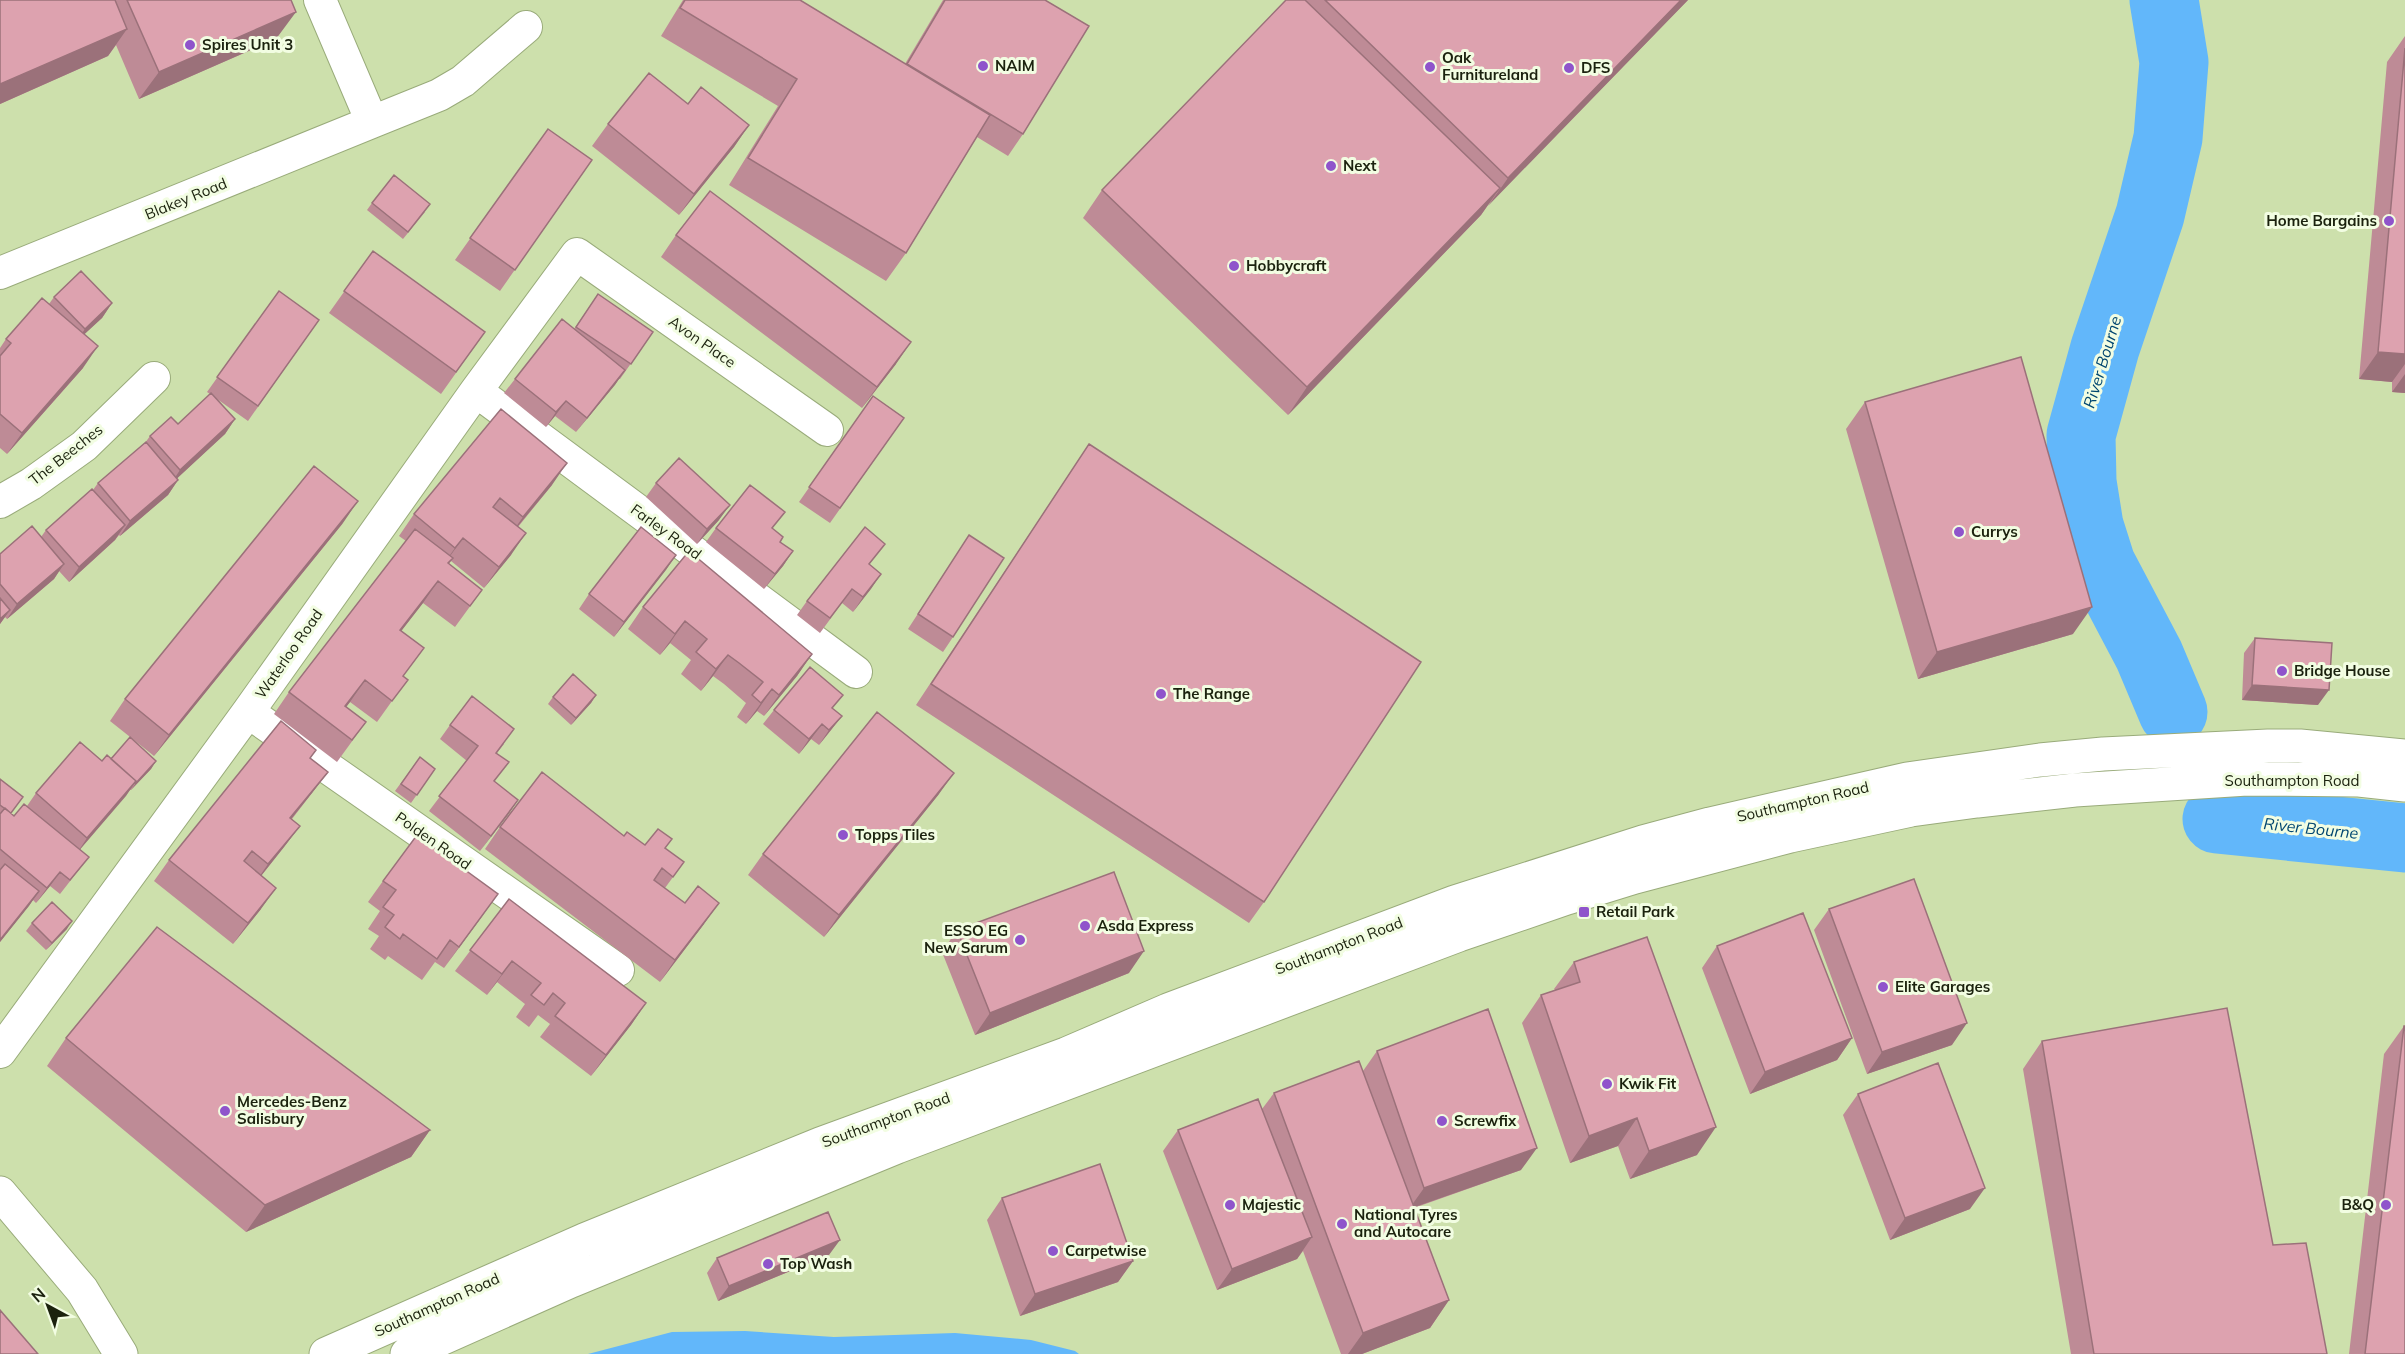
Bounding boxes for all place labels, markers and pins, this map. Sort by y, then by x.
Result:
place label: Spires Unit 3 [202,35,293,54]
marker: Spires Unit 3 [183,38,197,52]
place label: Oak Furnitureland [1442,48,1538,84]
place label: NAIM [995,56,1035,75]
place label: DFS [1581,58,1611,77]
marker: NAIM [976,59,990,73]
marker: Oak Furnitureland [1423,60,1437,74]
marker: DFS [1562,61,1576,75]
place label: Next [1343,156,1377,175]
marker: Next [1324,159,1338,173]
place label: Home Bargains [2266,211,2377,230]
marker: Home Bargains [2382,214,2396,228]
place label: Hobbycraft [1246,256,1327,275]
marker: Hobbycraft [1227,259,1241,273]
place label: Currys [1971,522,2018,541]
marker: Currys [1952,525,1966,539]
place label: Bridge House [2294,661,2390,680]
marker: Bridge House [2275,664,2289,678]
place label: The Range [1173,684,1250,703]
marker: The Range [1154,687,1168,701]
place label: Topps Tiles [855,825,935,844]
marker: Topps Tiles [836,828,850,842]
place label: Retail Park [1596,902,1675,921]
marker: Retail Park [1577,905,1591,919]
place label: Asda Express [1097,916,1194,935]
marker: Asda Express [1078,919,1092,933]
place label: ESSO EG New Sarum [924,921,1008,957]
marker: ESSO EG New Sarum [1013,933,1027,947]
place label: Elite Garages [1895,977,1990,996]
marker: Elite Garages [1876,980,1890,994]
place label: Kwik Fit [1619,1074,1677,1093]
marker: Kwik Fit [1600,1077,1614,1091]
place label: Mercedes-Benz Salisbury [237,1092,347,1128]
marker: Mercedes-Benz Salisbury [218,1104,232,1118]
place label: Screwfix [1454,1111,1517,1130]
marker: Screwfix [1435,1114,1449,1128]
place label: Majestic [1242,1195,1302,1214]
place label: B&Q [2342,1195,2374,1214]
marker: Majestic [1223,1198,1237,1212]
marker: B&Q [2379,1198,2393,1212]
place label: National Tyres and Autocare [1354,1205,1457,1241]
marker: National Tyres and Autocare [1335,1217,1349,1231]
place label: Carpetwise [1065,1241,1146,1260]
marker: Carpetwise [1046,1244,1060,1258]
place label: Top Wash [780,1254,852,1273]
marker: Top Wash [761,1257,775,1271]

